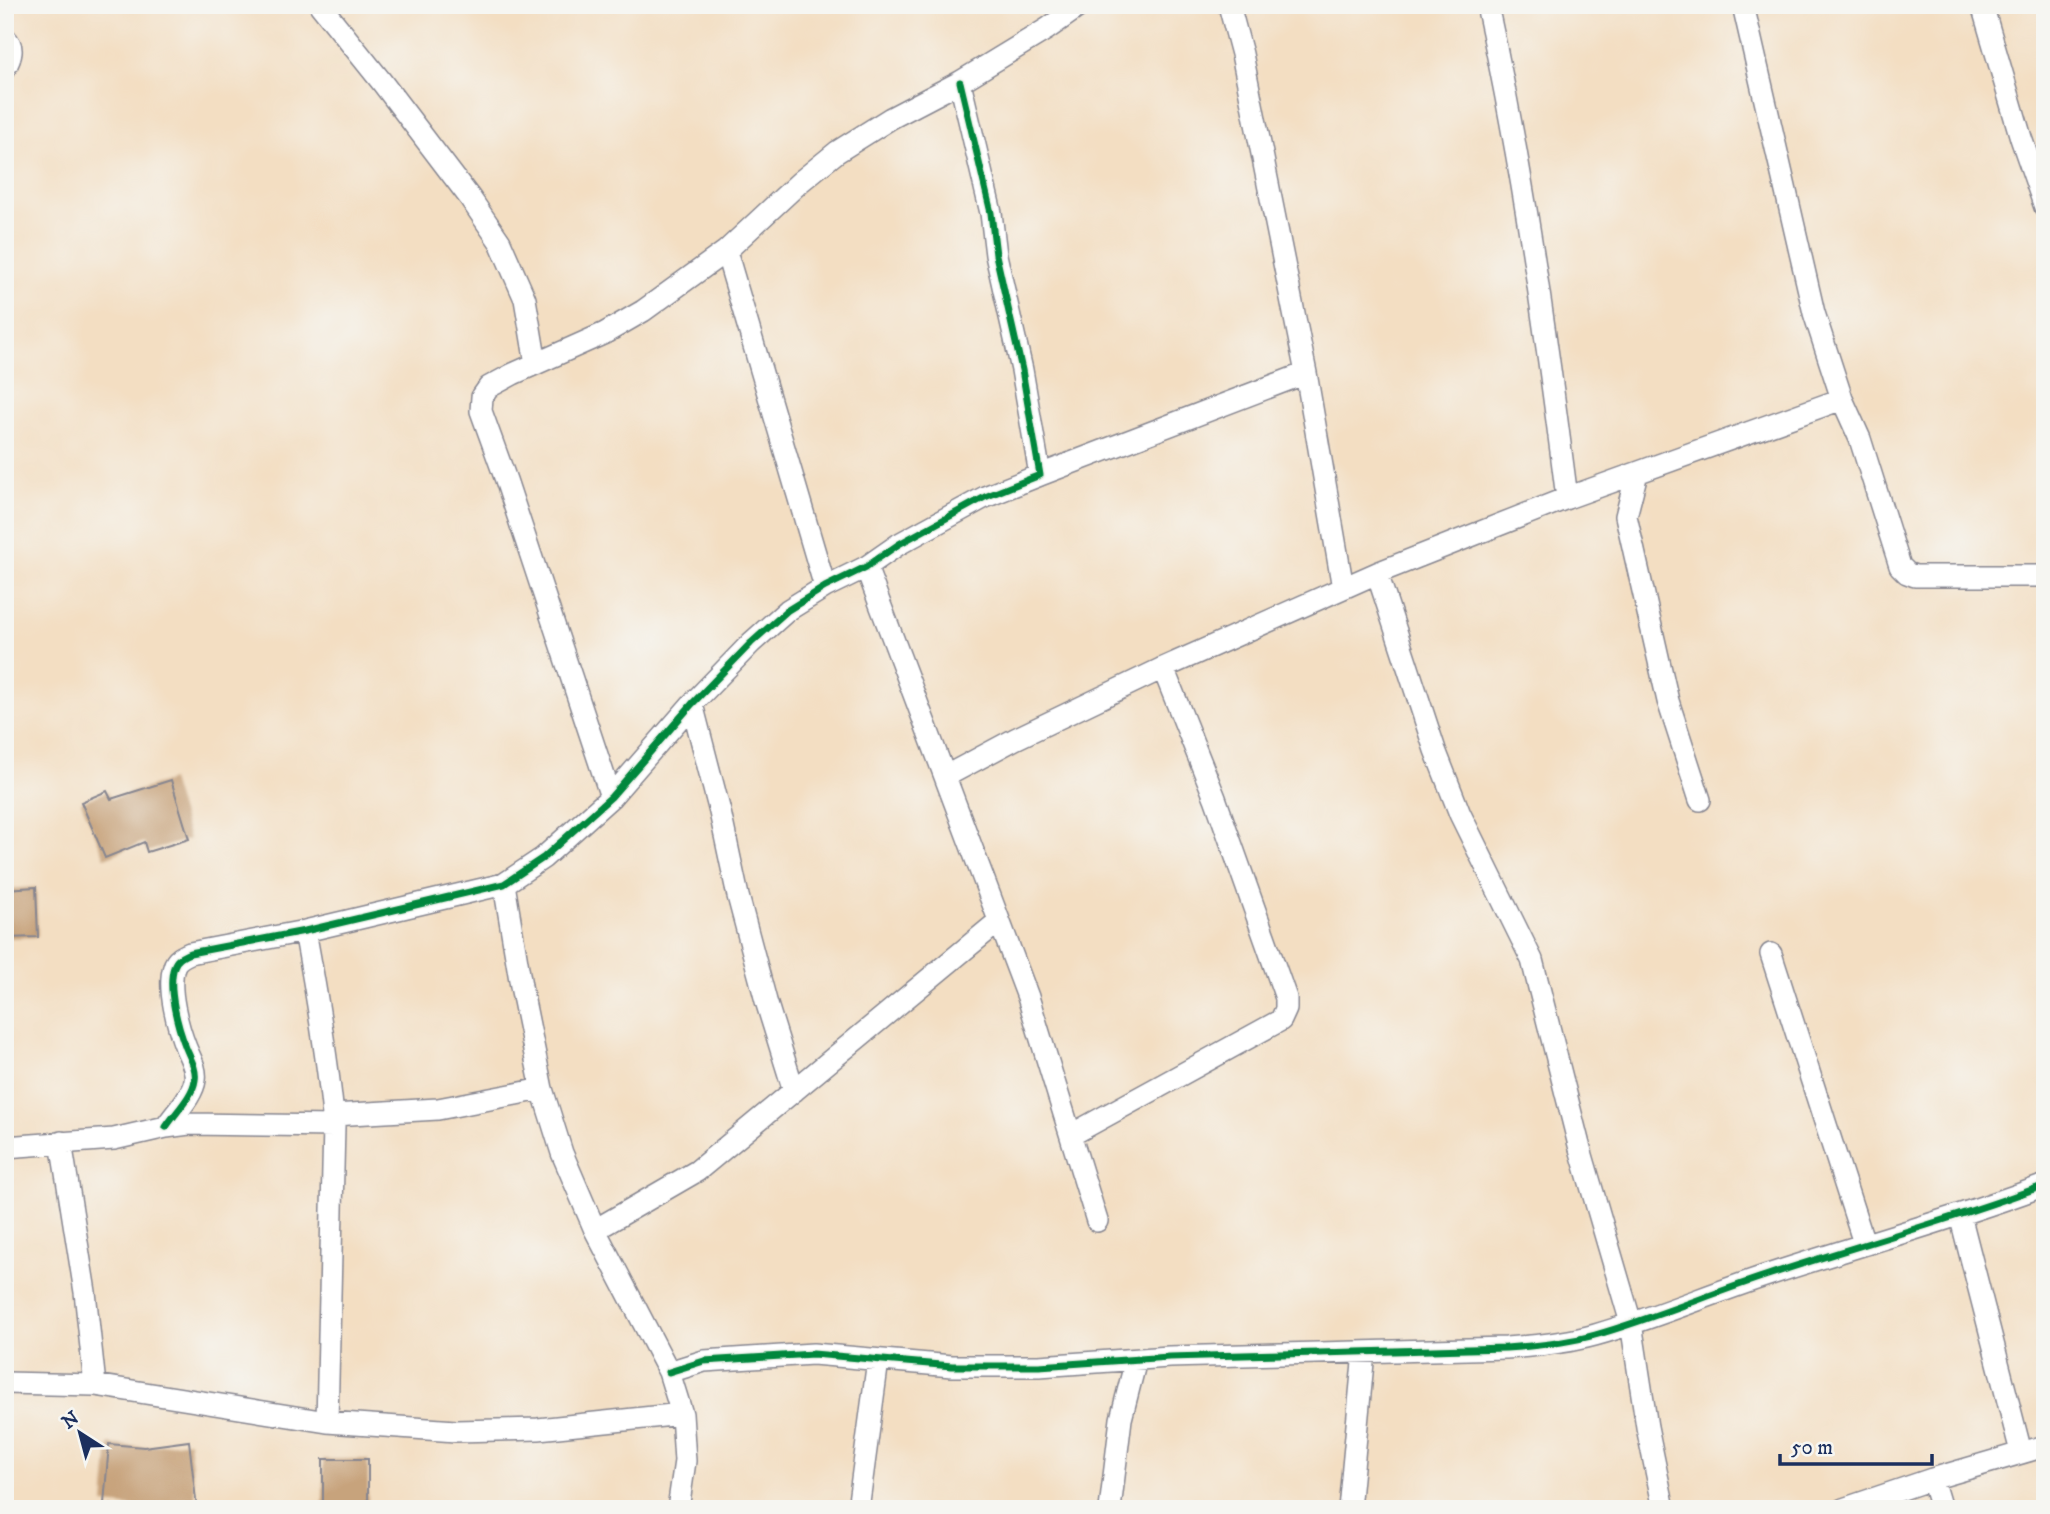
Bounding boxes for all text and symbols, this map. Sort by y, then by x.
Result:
north arrow [46,1398,116,1468]
text: N [58,1406,84,1434]
scale bar [1780,1423,1933,1467]
text: 50 m [1791,1435,1833,1461]

